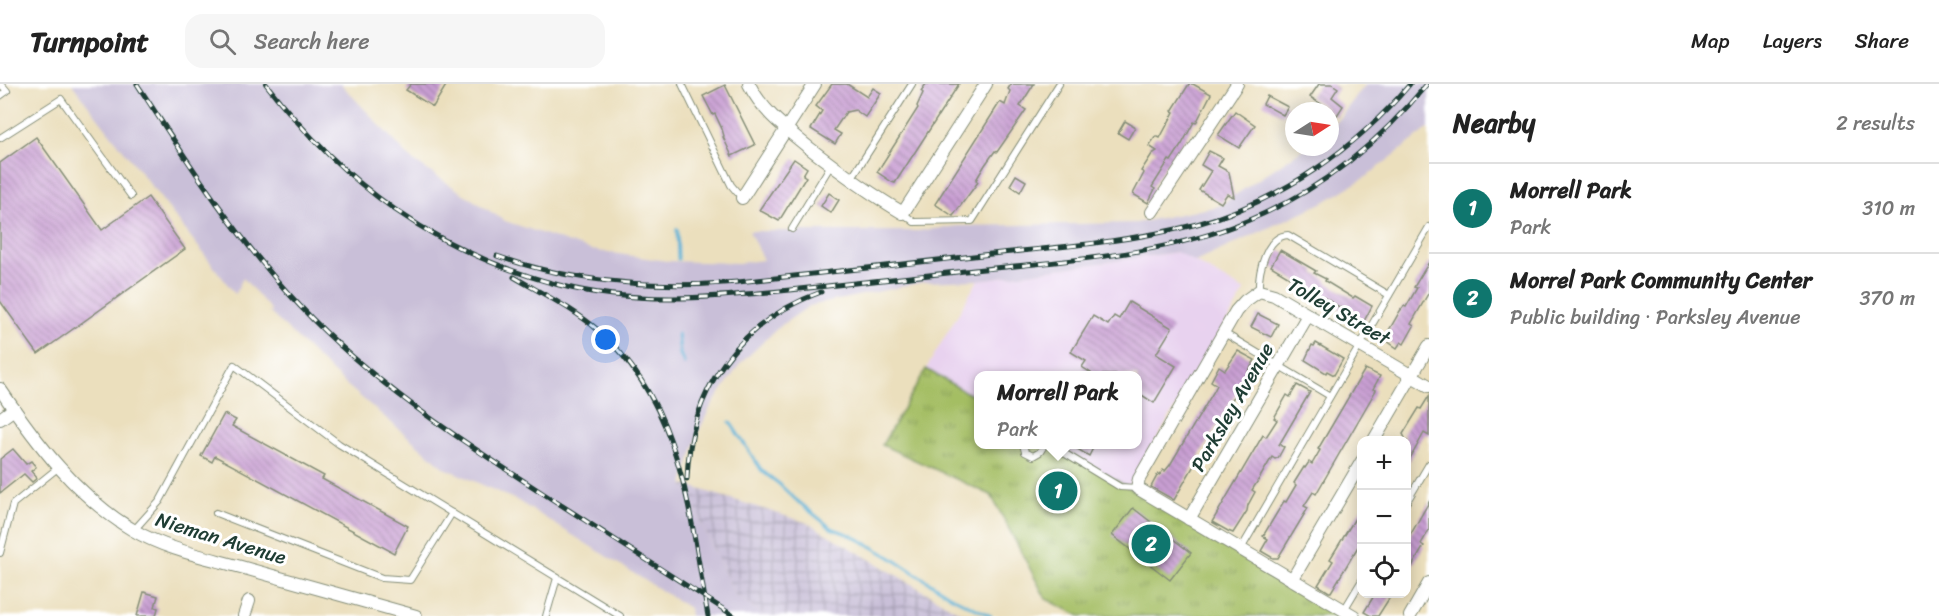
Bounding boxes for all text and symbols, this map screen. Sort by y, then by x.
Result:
search box [185,14,605,68]
text: Turnpoint [30,17,149,66]
text: Search here [254,22,370,61]
text: Map [1691,22,1730,60]
text: Layers [1763,22,1822,60]
text: Share [1855,22,1909,60]
icon: search [206,25,239,58]
text: Nearby [1453,100,1535,146]
north arrow [1285,102,1339,156]
text: 2 results [1836,106,1915,141]
text: Morrell Park [1510,171,1632,210]
text: 1 [1468,191,1477,226]
text: 310 m [1862,191,1915,226]
text: Park [1510,210,1551,245]
text: Morrel Park Community Center [1510,261,1812,300]
street label: Tolley Street [1281,268,1398,356]
text: 2 [1467,281,1478,316]
text: 370 m [1859,281,1915,316]
text: Public building · Parksley Avenue [1510,300,1800,335]
your location [591,325,620,354]
street label: Parksley Avenue [1181,336,1284,479]
popup [974,371,1142,449]
text: Morrell Park [997,373,1119,412]
text: Park [997,412,1038,447]
map controls [1357,436,1411,598]
button: + [1357,436,1411,490]
pin: 1 [1038,468,1078,514]
button: − [1357,490,1411,544]
street label: Nieman Avenue [151,502,291,575]
pin: 2 [1132,522,1170,566]
button: locate [1357,544,1411,598]

